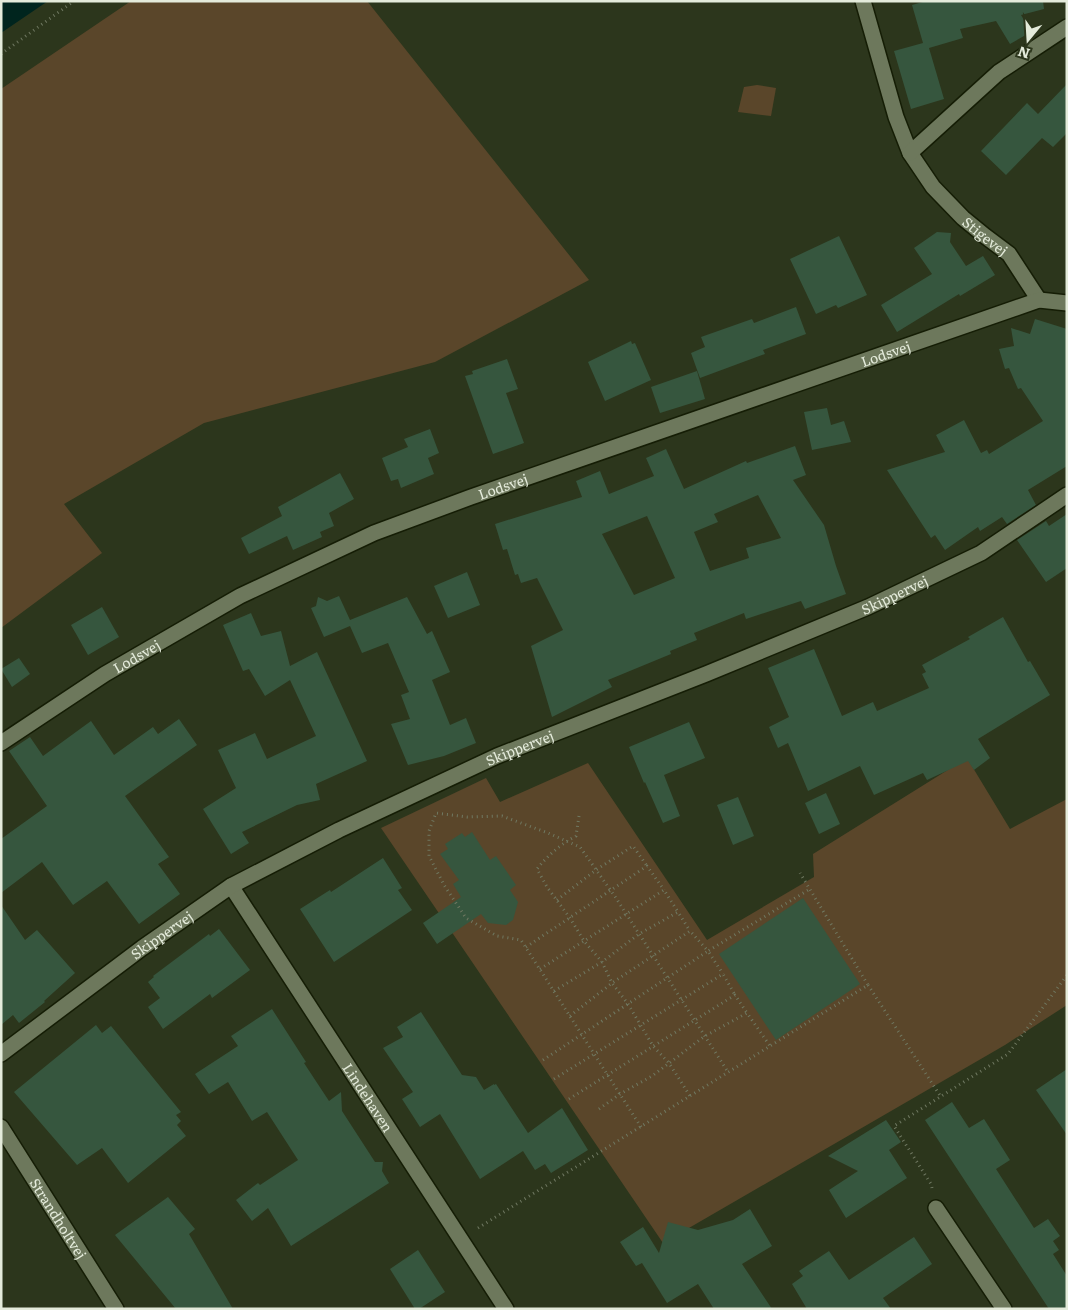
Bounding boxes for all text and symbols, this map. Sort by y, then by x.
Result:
north arrow [1003,15,1053,65]
text: N [1015,42,1032,65]
street label: Stigevej [958,212,1012,260]
street label: Lodsvej [858,335,913,371]
street label: Lodsvej [475,468,530,504]
street label: Skippervej [858,570,931,619]
street label: Lodsvej [109,634,164,677]
street label: Skippervej [482,725,557,770]
street label: Skippervej [126,906,197,963]
street label: Lindehaven [338,1059,398,1136]
street label: Strandholtvej [26,1174,92,1263]

